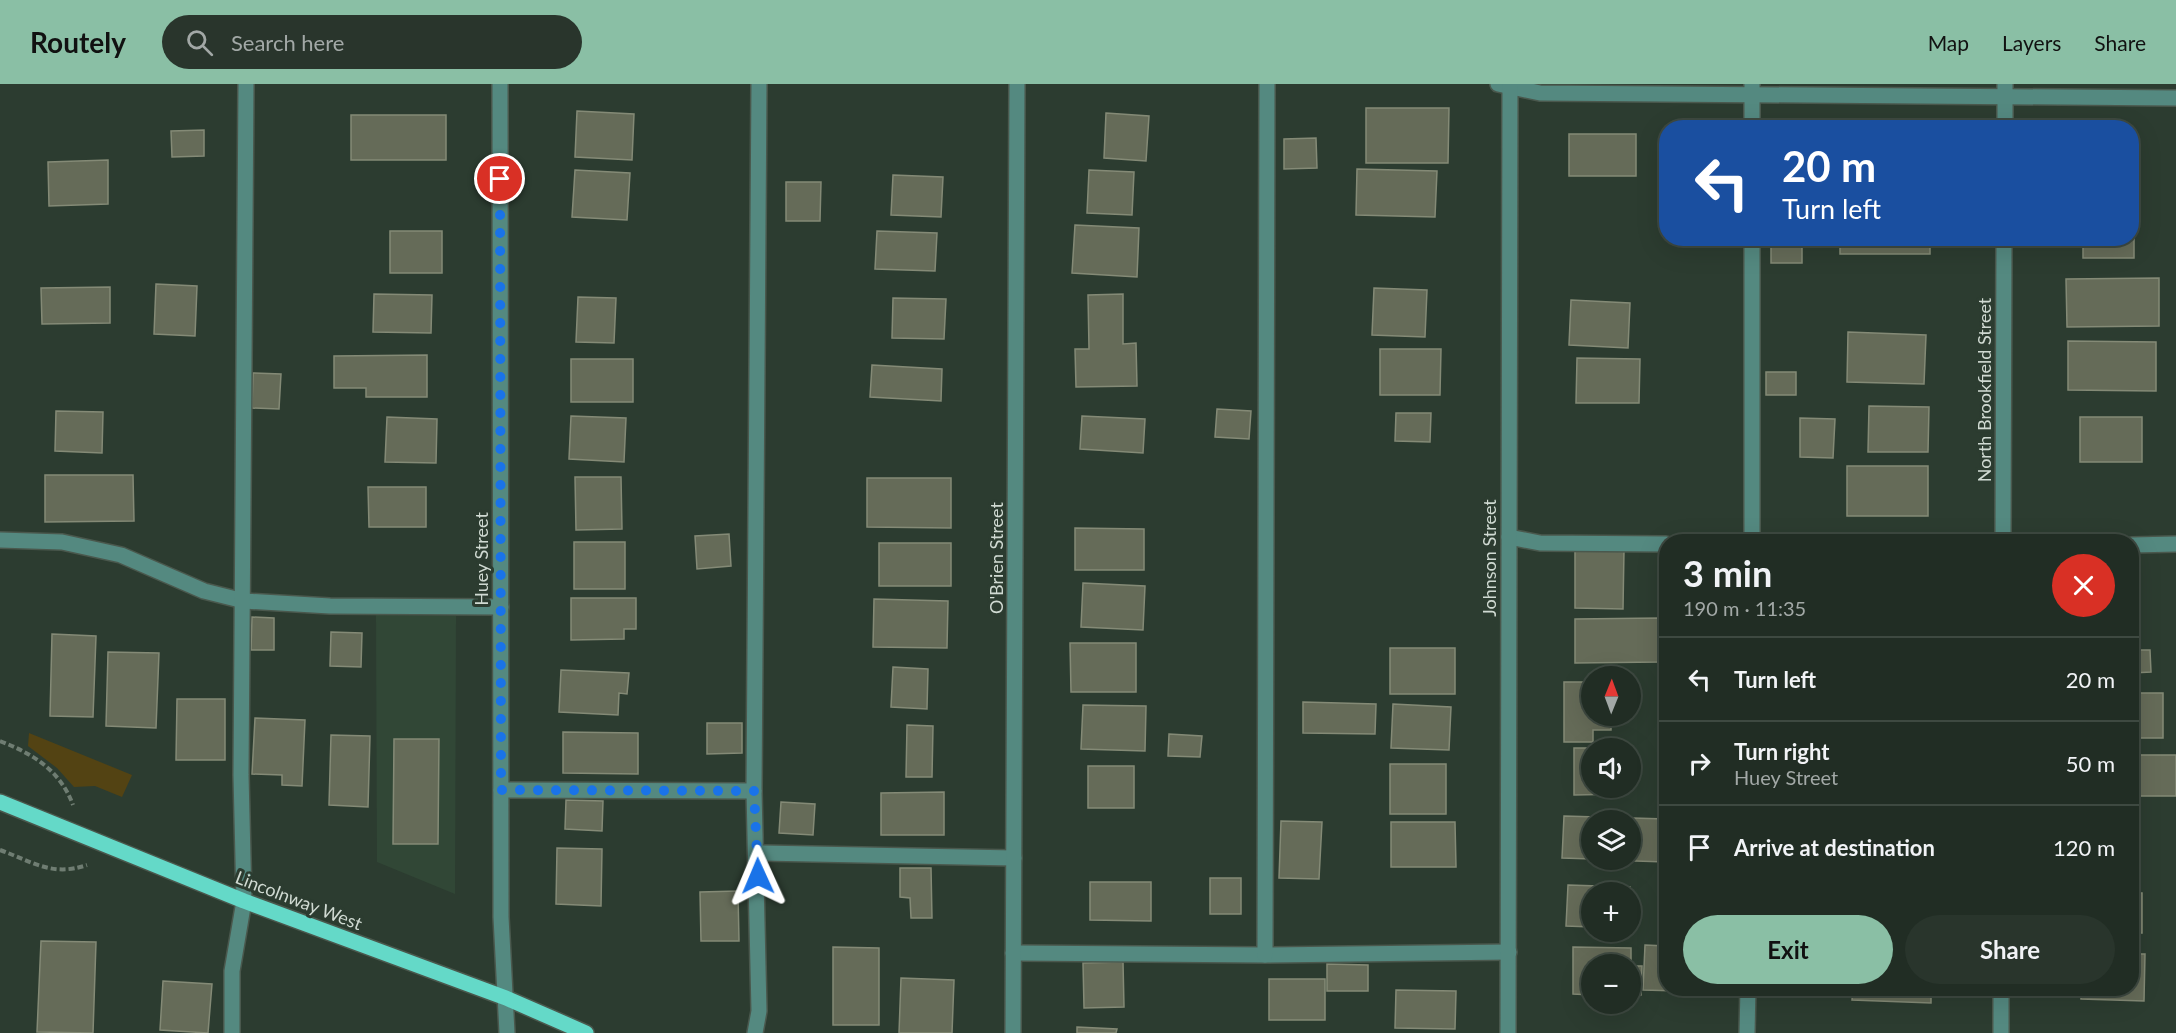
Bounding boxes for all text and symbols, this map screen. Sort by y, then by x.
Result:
search box [162,15,582,69]
text: Routely [30,25,126,59]
icon: search [183,26,216,59]
text: Search here [231,29,344,56]
text: Map [1928,30,1969,55]
text: Layers [2002,30,2061,55]
text: Share [2094,30,2146,55]
text: 20 m [1782,141,1876,191]
icon: left [1683,144,1761,222]
pin [474,153,525,204]
icon: arrive [483,162,516,195]
text: Turn left [1782,192,1881,225]
street label: North Brookfield Street [1973,297,1995,482]
street label: Johnson Street [1478,499,1500,617]
street label: O'Brien Street [985,501,1007,614]
street label: Huey Street [470,512,492,606]
text: 3 min [1683,551,1772,595]
button: close [2052,554,2115,617]
text: 190 m · 11:35 [1683,596,1806,620]
icon: left [1683,663,1716,696]
north arrow [1581,666,1641,726]
map controls [1581,666,1641,1014]
text: Turn left [1734,666,1816,693]
text: 20 m [2066,666,2115,693]
button: sound [1581,738,1641,798]
text: Turn right [1734,738,1829,765]
icon: right [1683,747,1716,780]
text: 50 m [2066,750,2115,777]
text: Huey Street [1734,765,1838,789]
button: layers [1581,810,1641,870]
icon: arrive [1683,831,1716,864]
text: Arrive at destination [1734,834,1935,861]
text: 120 m [2053,834,2115,861]
position arrow [726,844,790,908]
street label: Lincolnway West [233,866,366,934]
button: + [1581,882,1641,942]
button: Exit [1683,915,1893,984]
button: Share [1905,915,2115,984]
button: − [1581,954,1641,1014]

